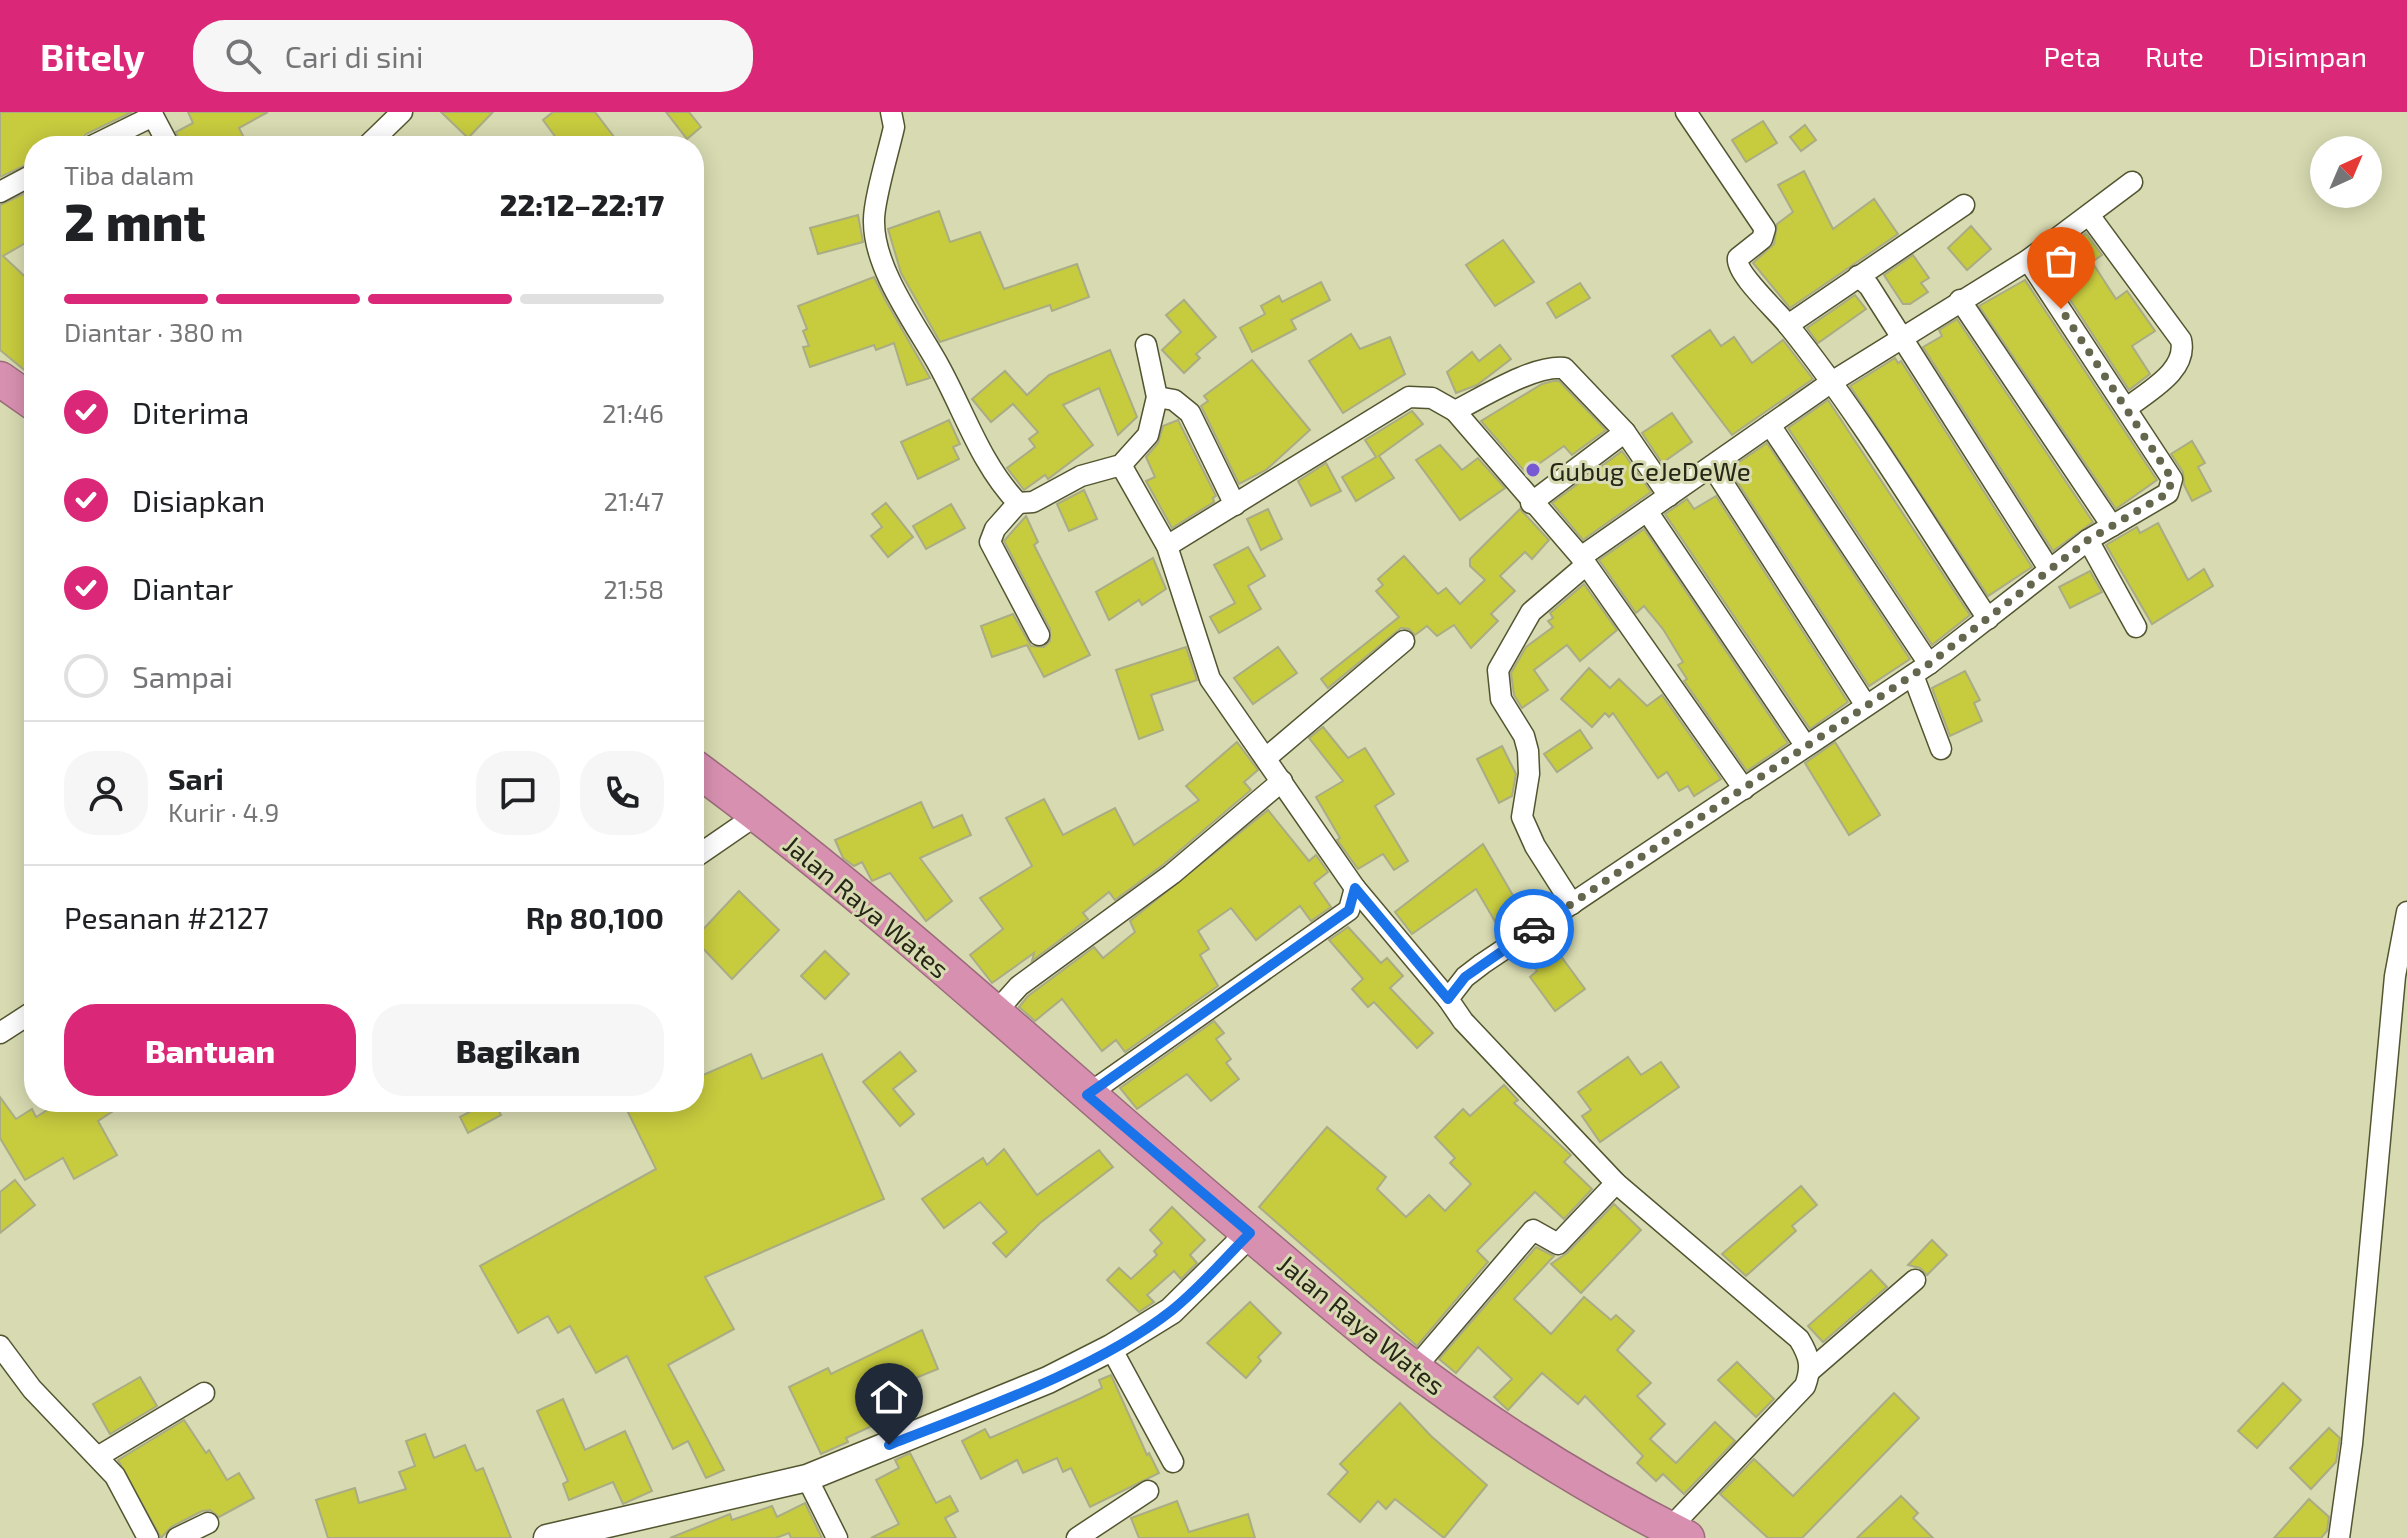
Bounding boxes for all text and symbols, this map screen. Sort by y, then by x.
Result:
search box [193,20,753,92]
text: Bitely [40,33,145,79]
icon: search [221,34,265,78]
text: Cari di sini [285,38,423,74]
text: Peta [2043,39,2101,73]
text: Rute [2145,39,2204,73]
text: Disimpan [2248,39,2367,73]
north arrow [2310,136,2382,208]
map controls [2310,136,2382,208]
text: Tiba dalam [64,159,194,190]
text: 22:12–22:17 [500,186,664,222]
text: 2 mnt [64,189,206,251]
pin [2027,227,2095,309]
icon: bag [2039,239,2083,283]
text: Diantar · 380 m [64,316,243,347]
icon: check [64,390,108,434]
text: Diterima [132,394,249,430]
text: 21:46 [602,397,664,428]
place label: Gubug CeJeDeWe [1549,455,1751,486]
marker: Gubug CeJeDeWe [1524,461,1542,479]
icon: check [64,478,108,522]
text: Disiapkan [132,482,265,518]
text: 21:47 [604,485,664,516]
icon: check [64,566,108,610]
text: Diantar [132,570,233,606]
text: 21:58 [603,573,664,604]
text: Sampai [132,658,233,694]
button: person [64,751,148,835]
button: chat [476,751,560,835]
button: phone [580,751,664,835]
text: Sari [168,760,224,796]
text: Kurir · 4.9 [168,796,279,827]
street label: Jalan Raya Wates [778,828,956,984]
courier [1494,889,1574,969]
text: Pesanan #2127 [64,899,269,935]
text: Rp 80,100 [526,899,664,935]
icon: car [1512,907,1556,951]
button: Bantuan [64,1004,356,1096]
button: Bagikan [372,1004,664,1096]
street label: Jalan Raya Wates [1272,1247,1452,1401]
pin [855,1363,923,1445]
icon: home [867,1375,911,1419]

